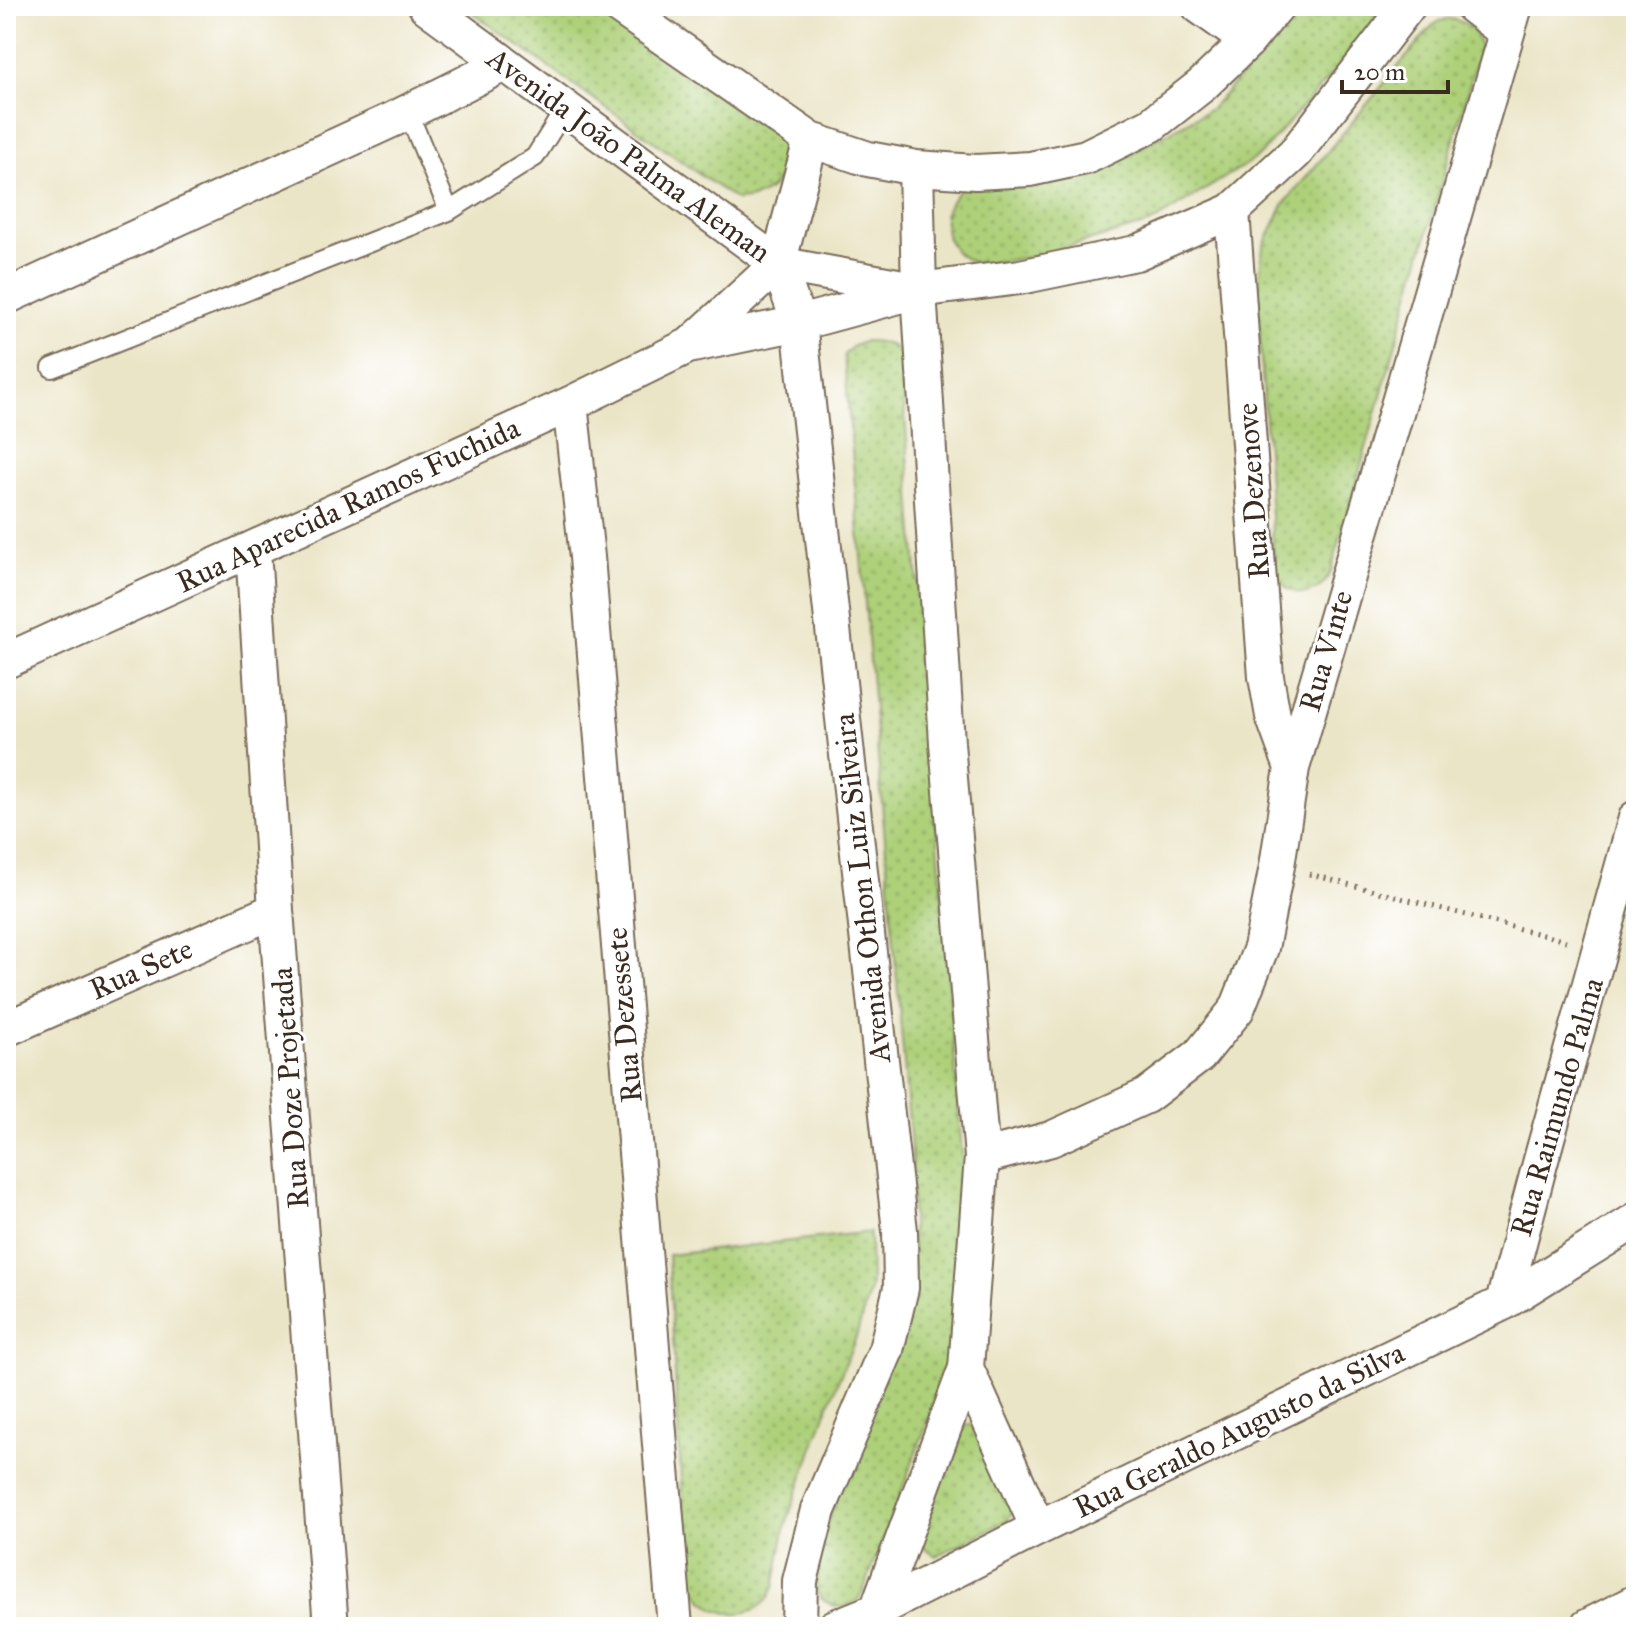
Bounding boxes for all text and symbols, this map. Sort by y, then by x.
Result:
street label: Avenida João Palma Aleman [478,39,778,270]
scale bar [1342,44,1448,94]
text: 20 m [1354,57,1405,87]
street label: Rua Dezenove [1229,402,1277,580]
street label: Rua Aparecida Ramos Fuchida [171,409,526,600]
street label: Rua Vinte [1292,586,1360,716]
street label: Avenida Othon Luiz Silveira [826,711,898,1066]
street label: Rua Dezessete [598,926,650,1104]
street label: Rua Sete [84,930,198,1008]
street label: Rua Doze Projetada [264,966,316,1210]
street label: Rua Raimundo Palma [1503,973,1611,1240]
street label: Rua Geraldo Augusto da Silva [1068,1334,1410,1526]

